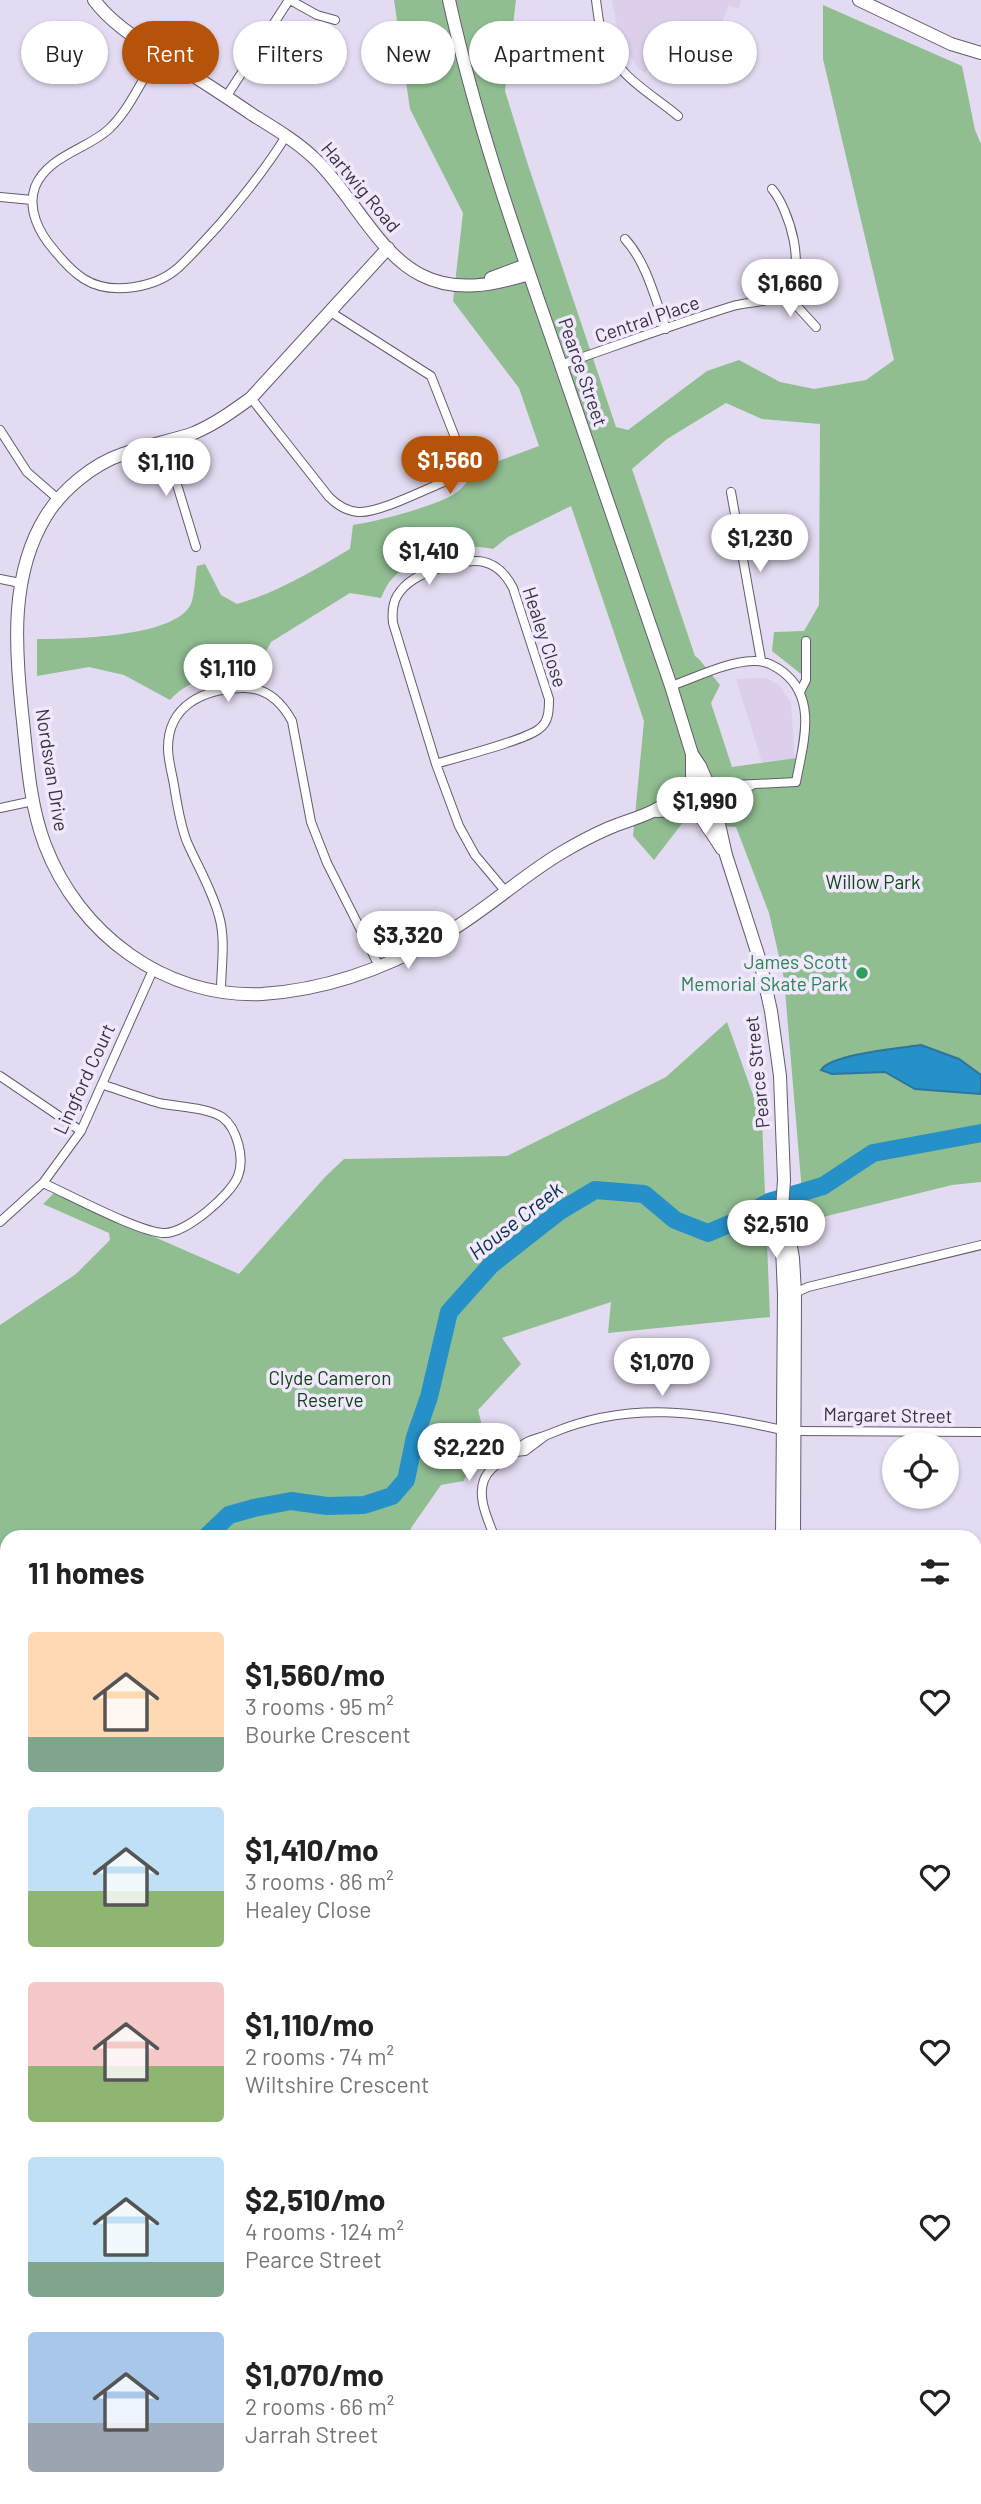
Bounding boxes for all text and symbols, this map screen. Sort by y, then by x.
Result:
chip: Buy [21,21,108,84]
chip: Rent [122,21,219,84]
chip: Filters [233,21,347,84]
chip: New [361,21,455,84]
chip: Apartment [469,21,629,84]
chip: House [643,21,757,84]
street label: Hartwig Road [317,137,406,236]
pin: $1,660 [733,260,847,319]
text: $1,660 [757,268,823,296]
street label: Central Place [592,290,702,347]
street label: Pearce Street [554,315,613,429]
pin: $1,560 [393,436,507,496]
pin: $1,110 [109,438,223,498]
text: $1,560 [417,445,483,473]
text: $1,110 [138,447,194,475]
pin: $1,230 [703,514,817,574]
text: $1,230 [727,523,793,551]
pin: $1,410 [372,528,486,587]
text: $1,410 [399,536,459,564]
street label: Healey Close [518,584,573,690]
pin: $1,110 [171,644,285,704]
text: $1,110 [200,653,256,681]
street label: Nordsvan Drive [31,707,74,833]
pin: $1,990 [648,778,762,837]
text: $1,990 [673,786,737,814]
park label: Willow Park [825,870,921,893]
pin: $3,320 [351,912,465,971]
text: $3,320 [373,920,443,948]
place label: James Scott Memorial Skate Park [681,950,848,995]
marker: James Scott Memorial Skate Park [854,965,870,981]
street label: Pearce Street [739,1015,774,1129]
street label: Lingford Court [48,1020,119,1138]
water label: House Creek [463,1175,567,1264]
pin: $2,510 [719,1200,833,1260]
text: $2,510 [743,1209,809,1237]
pin: $1,070 [605,1338,719,1398]
text: $1,070 [630,1347,694,1375]
park label: Clyde Cameron Reserve [269,1366,391,1411]
street label: Margaret Street [823,1402,953,1427]
pin: $2,220 [412,1424,526,1483]
text: $2,220 [433,1432,505,1460]
map controls [882,1432,959,1509]
button: locate [882,1432,959,1509]
icon: filters [916,1553,954,1591]
text: 11 homes [28,1554,145,1590]
text: $1,560/mo [245,1656,385,1692]
icon: home [84,1660,168,1744]
icon: heart [916,1683,954,1721]
text: 3 rooms · 95 m² [245,1692,394,1720]
text: Bourke Crescent [245,1720,411,1748]
text: $1,410/mo [245,1831,379,1867]
icon: home [84,1835,168,1919]
icon: heart [916,1858,954,1896]
text: 3 rooms · 86 m² [245,1867,394,1895]
text: Healey Close [245,1895,372,1923]
text: $1,110/mo [245,2006,374,2042]
icon: home [84,2010,168,2094]
icon: heart [916,2033,954,2071]
text: 2 rooms · 74 m² [245,2042,394,2070]
text: Wiltshire Crescent [245,2070,429,2098]
text: $2,510/mo [245,2181,385,2217]
icon: home [84,2185,168,2269]
icon: heart [916,2208,954,2246]
text: 4 rooms · 124 m² [245,2217,404,2245]
text: Pearce Street [245,2245,382,2273]
text: $1,070/mo [245,2356,384,2392]
icon: home [84,2360,168,2444]
icon: heart [916,2383,954,2421]
text: 2 rooms · 66 m² [245,2392,394,2420]
text: Jarrah Street [245,2420,378,2448]

